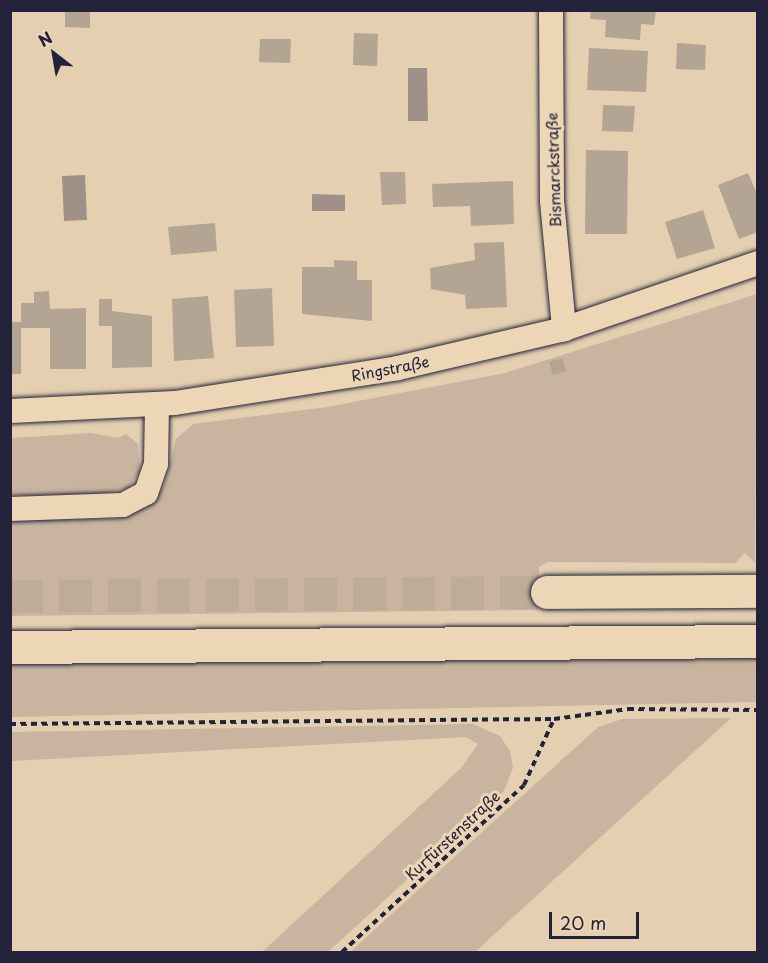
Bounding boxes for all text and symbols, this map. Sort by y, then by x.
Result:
north arrow [24,24,84,84]
text: N [33,25,56,52]
street label: Bismarckstraße [542,112,564,228]
street label: Ringstraße [349,352,431,384]
street label: Kurfürstenstraße [401,786,503,884]
scale bar [552,900,642,938]
text: 20 m [560,909,606,936]

